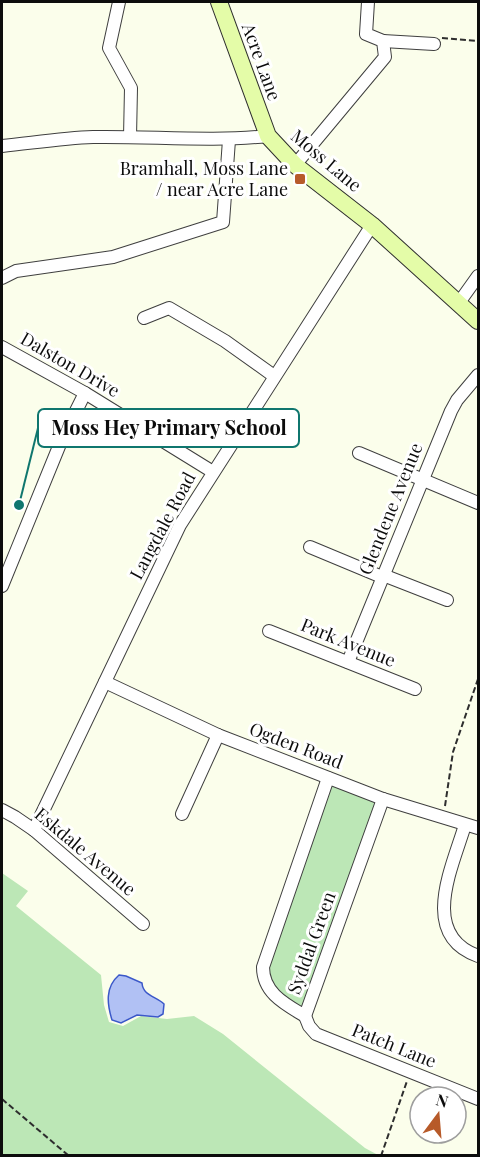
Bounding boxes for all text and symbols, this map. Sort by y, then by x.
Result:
street label: Acre Lane [237,19,287,104]
street label: Moss Lane [286,124,367,197]
place label: Bramhall, Moss Lane / near Acre Lane [120,156,288,201]
marker: Bramhall, Moss Lane / near Acre Lane [293,172,307,186]
street label: Dalston Drive [17,326,124,402]
callout: Moss Hey Primary School [38,409,299,447]
text: Moss Hey Primary School [51,413,287,440]
street label: Glendene Avenue [353,439,427,578]
street label: Langdale Road [124,467,201,583]
street label: Park Avenue [298,612,399,672]
street label: Ogden Road [246,716,347,774]
street label: Eskdale Avenue [30,802,141,901]
street label: Syddal Green [281,888,341,997]
street label: Patch Lane [349,1017,440,1073]
north arrow [408,1085,468,1145]
text: N [434,1088,451,1112]

